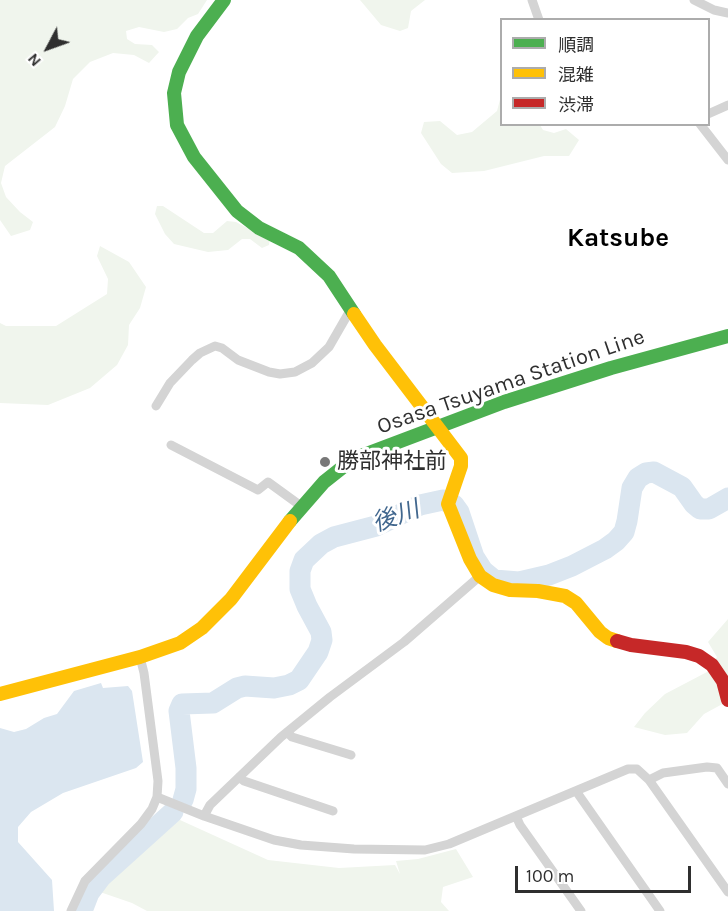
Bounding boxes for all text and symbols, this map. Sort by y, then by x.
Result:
north arrow [18,18,78,78]
legend [500,18,710,126]
text: 順調 [558,34,594,56]
text: N [23,50,45,71]
text: 混雑 [558,64,594,86]
text: 渋滞 [558,94,594,116]
district label: Katsube [567,223,669,255]
street label: Osasa Tsuyama Station Line [374,324,648,440]
place label: 勝部神社前 [337,449,447,475]
marker: 勝部神社前 [318,455,332,469]
water label: 後川 [369,495,423,539]
scale bar [518,854,694,892]
text: 100 m [526,865,574,887]

